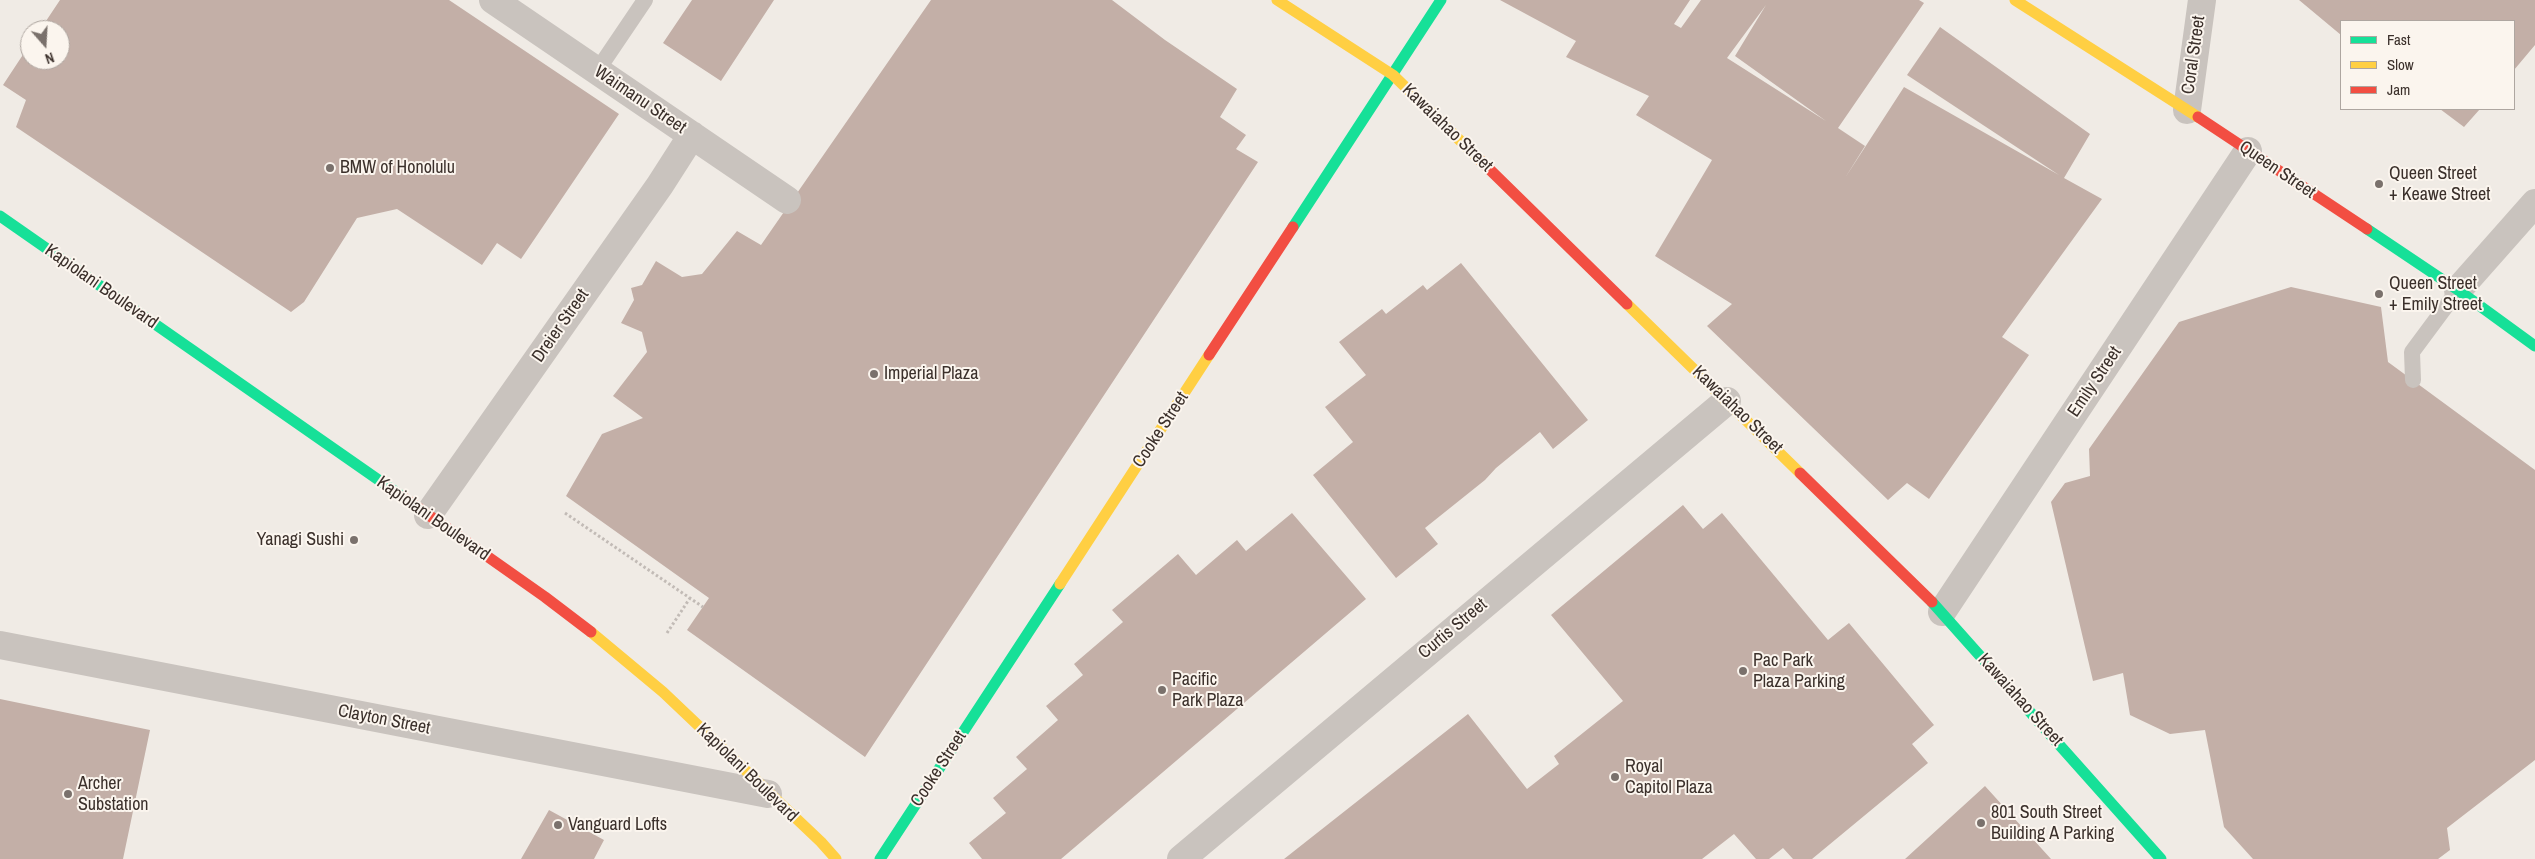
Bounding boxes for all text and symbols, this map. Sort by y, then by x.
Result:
street label: Coral Street [2178,15,2210,95]
north arrow [20,20,70,70]
legend [2340,20,2515,110]
text: Fast [2387,29,2410,50]
text: N [43,48,56,68]
text: Slow [2387,54,2414,75]
street label: Waimanu Street [590,61,690,139]
street label: Kawaiahao Street [1397,79,1497,177]
text: Jam [2387,79,2410,100]
street label: Queen Street [2235,136,2319,204]
place label: BMW of Honolulu [340,157,455,179]
marker: BMW of Honolulu [324,162,336,174]
place label: Queen Street + Keawe Street [2389,163,2490,205]
marker: Queen Street + Keawe Street [2373,178,2385,190]
street label: Kapiolani Boulevard [40,240,162,334]
place label: Queen Street + Emily Street [2389,273,2482,316]
street label: Dreier Street [528,285,594,367]
marker: Queen Street + Emily Street [2373,288,2385,300]
street label: Emily Street [2064,343,2126,421]
street label: Kawaiahao Street [1687,361,1787,459]
place label: Imperial Plaza [884,363,978,385]
marker: Imperial Plaza [868,368,880,380]
street label: Cooke Street [1128,388,1194,472]
street label: Kapiolani Boulevard [372,472,494,566]
place label: Yanagi Sushi [256,529,344,551]
marker: Yanagi Sushi [348,534,360,546]
street label: Curtis Street [1414,594,1492,664]
street label: Kawaiahao Street [1973,649,2067,751]
place label: Pac Park Plaza Parking [1753,650,1845,692]
marker: Pac Park Plaza Parking [1737,665,1749,677]
place label: Pacific Park Plaza [1172,669,1243,712]
marker: Pacific Park Plaza [1156,684,1168,696]
street label: Clayton Street [336,700,432,740]
street label: Kapiolani Boulevard [692,719,802,827]
street label: Cooke Street [906,727,972,811]
place label: Royal Capitol Plaza [1625,756,1713,799]
marker: Royal Capitol Plaza [1609,771,1621,783]
place label: Archer Substation [78,773,149,816]
marker: Archer Substation [62,788,74,800]
place label: 801 South Street Building A Parking [1991,802,2114,844]
place label: Vanguard Lofts [568,814,667,836]
marker: 801 South Street Building A Parking [1975,817,1987,829]
marker: Vanguard Lofts [552,819,564,831]

